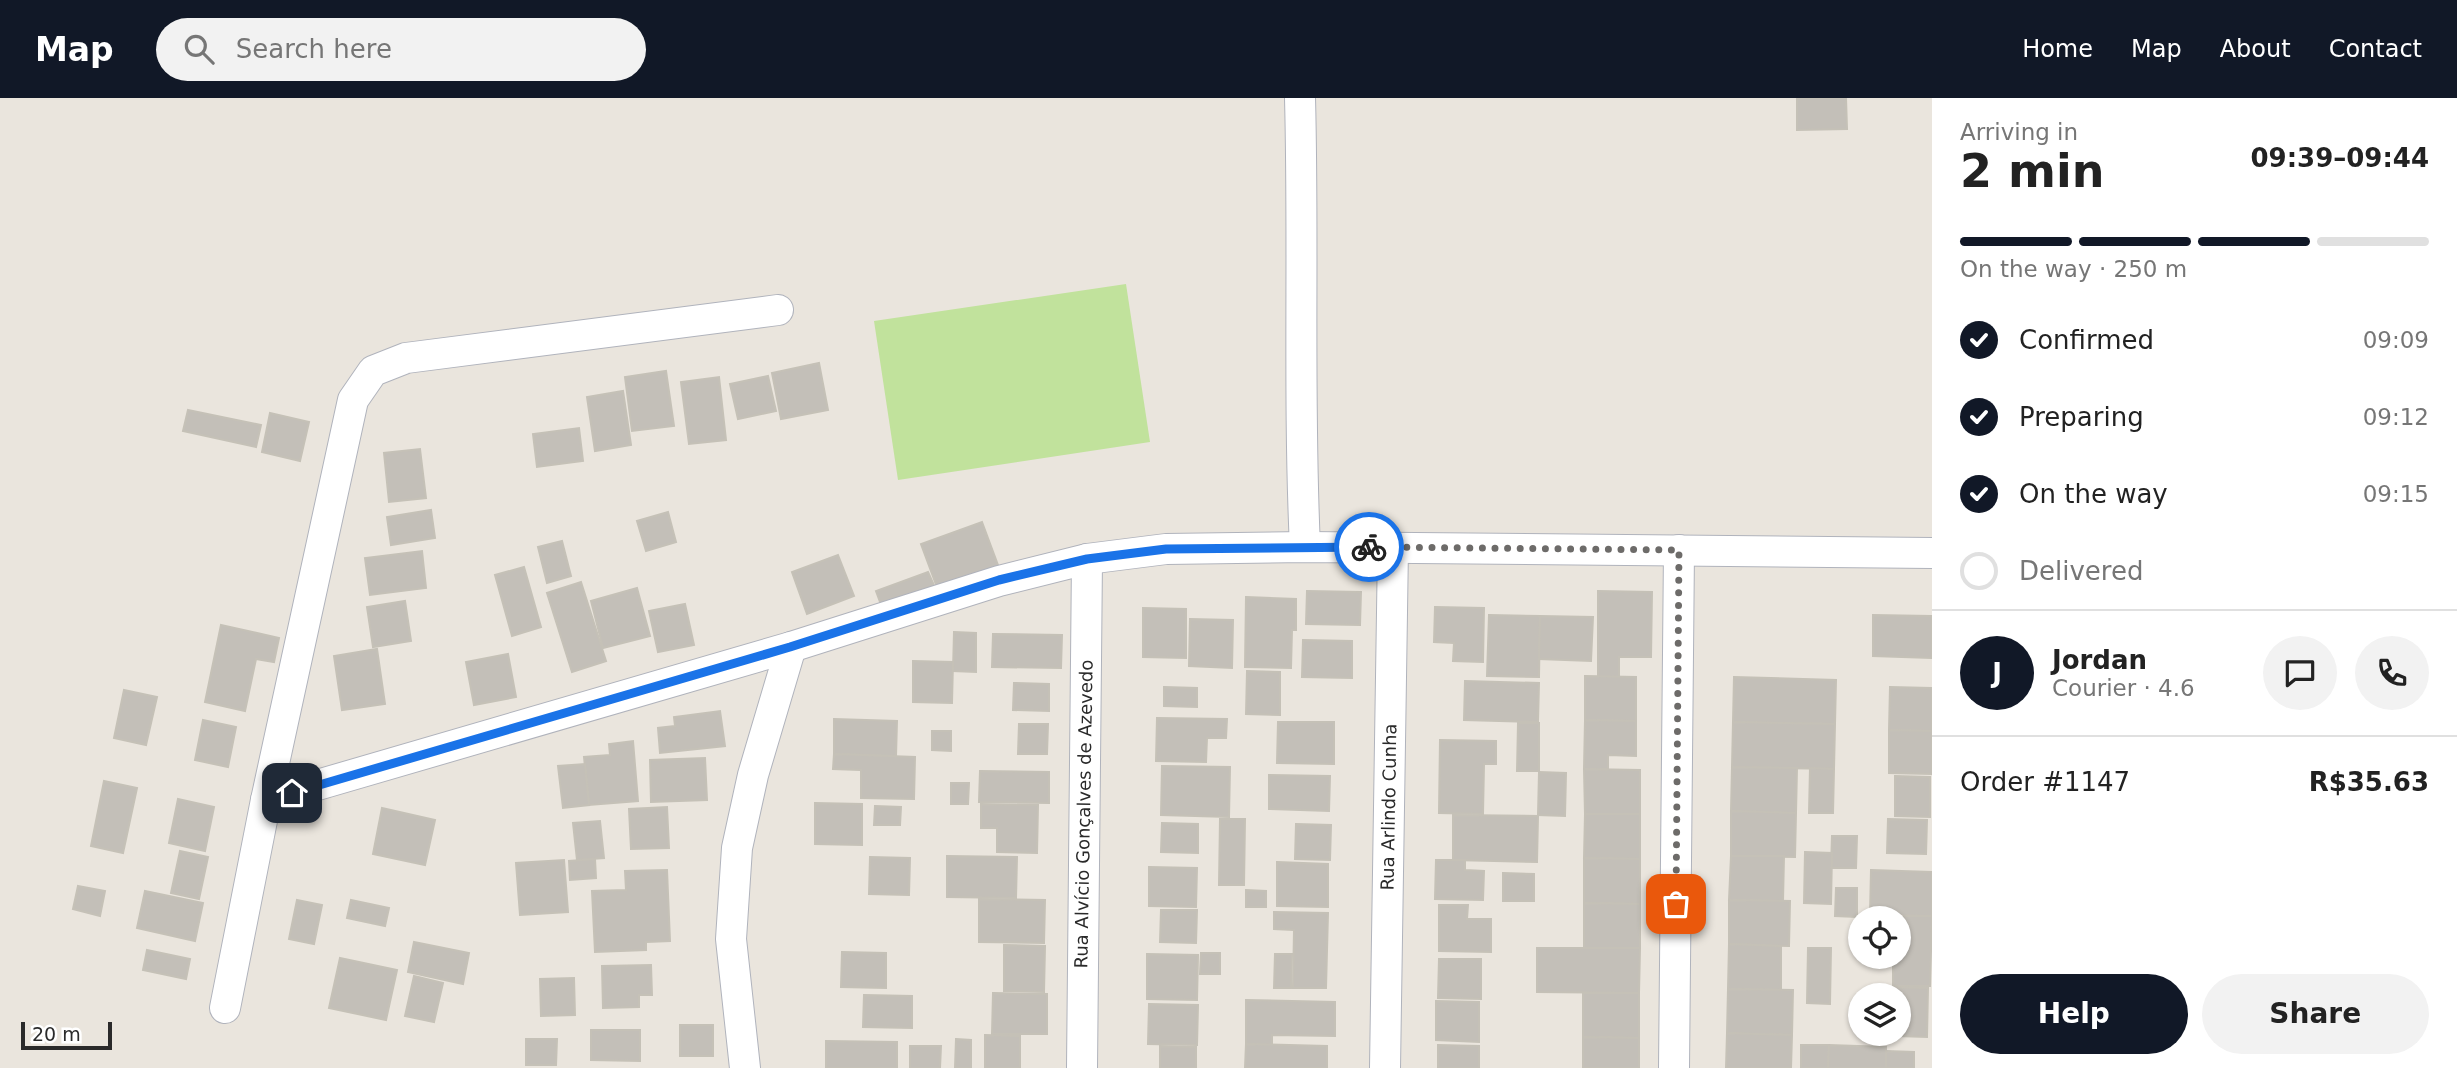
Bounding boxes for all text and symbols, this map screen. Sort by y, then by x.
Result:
search box [156,18,646,81]
text: Map [35,30,114,69]
icon: search [180,30,218,68]
text: Search here [236,34,392,64]
text: Home [2022,35,2093,63]
text: Map [2131,35,2182,63]
text: About [2220,35,2291,63]
text: Contact [2329,35,2422,63]
text: Arriving in [1960,119,2078,145]
text: 09:39–09:44 [2250,143,2429,173]
text: 2 min [1960,144,2104,198]
text: On the way · 250 m [1960,256,2187,282]
icon: check [1960,321,1998,359]
text: Confirmed [2019,325,2154,355]
text: 09:09 [2363,327,2429,353]
icon: check [1960,398,1998,436]
text: Preparing [2019,402,2144,432]
text: 09:12 [2363,404,2429,430]
icon: check [1960,475,1998,513]
text: On the way [2019,479,2168,509]
text: 09:15 [2363,481,2429,507]
courier [1334,512,1404,582]
icon: bike [1350,528,1388,566]
text: Delivered [2019,556,2143,586]
button: chat [2263,636,2337,710]
button: phone [2355,636,2429,710]
text: Jordan [2052,645,2147,675]
text: J [1992,658,2002,688]
street label: Rua Alvício Gonçalves de Azevedo [1070,659,1097,969]
text: Courier · 4.6 [2052,675,2195,701]
street label: Rua Arlindo Cunha [1377,723,1400,891]
pin [262,763,322,823]
text: Order #1147 [1960,767,2130,797]
text: R$35.63 [2309,767,2429,797]
icon: home [273,774,311,812]
pin [1646,874,1706,934]
icon: bag [1657,885,1695,923]
map controls [1848,906,1911,1046]
button: locate [1848,906,1911,969]
button: Help [1960,974,2188,1054]
button: Share [2202,974,2429,1054]
button: layers [1848,983,1911,1046]
scale bar [21,1019,112,1051]
text: 20 m [32,1023,81,1045]

